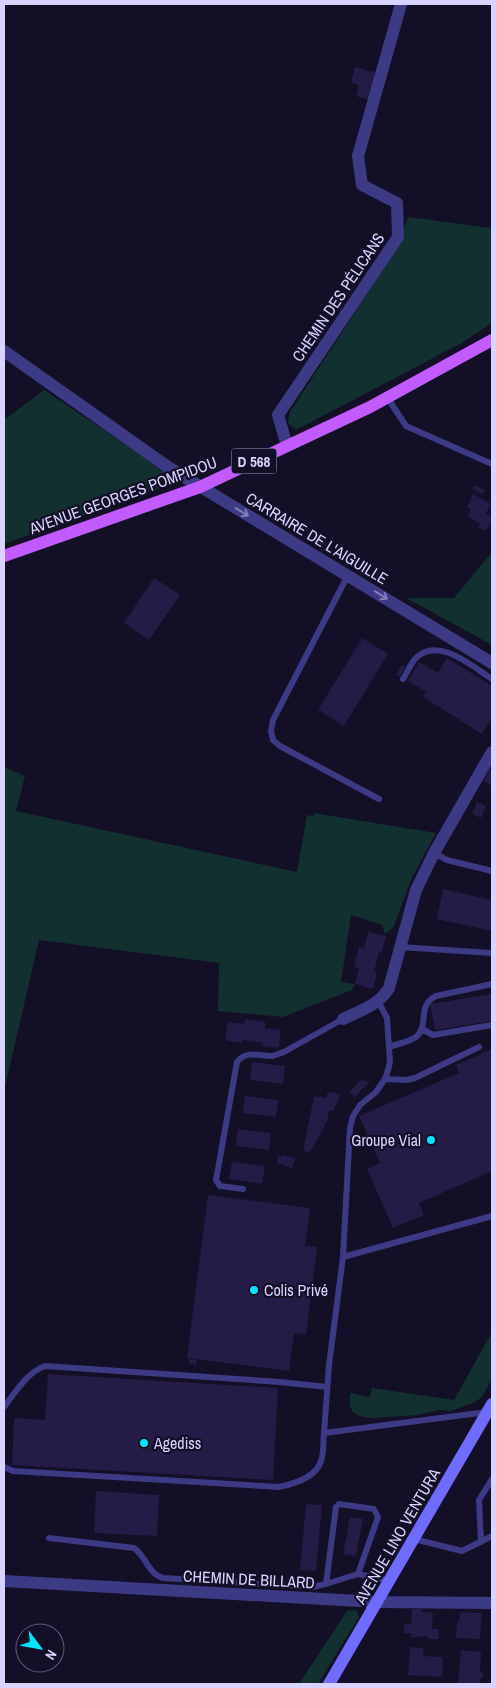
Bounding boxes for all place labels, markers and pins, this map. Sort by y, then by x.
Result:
place label: Groupe Vial [351,1129,421,1151]
marker: Groupe Vial [425,1134,437,1146]
place label: Colis Privé [264,1279,328,1301]
marker: Colis Privé [248,1284,260,1296]
place label: Agediss [153,1432,201,1454]
marker: Agediss [138,1437,150,1449]

